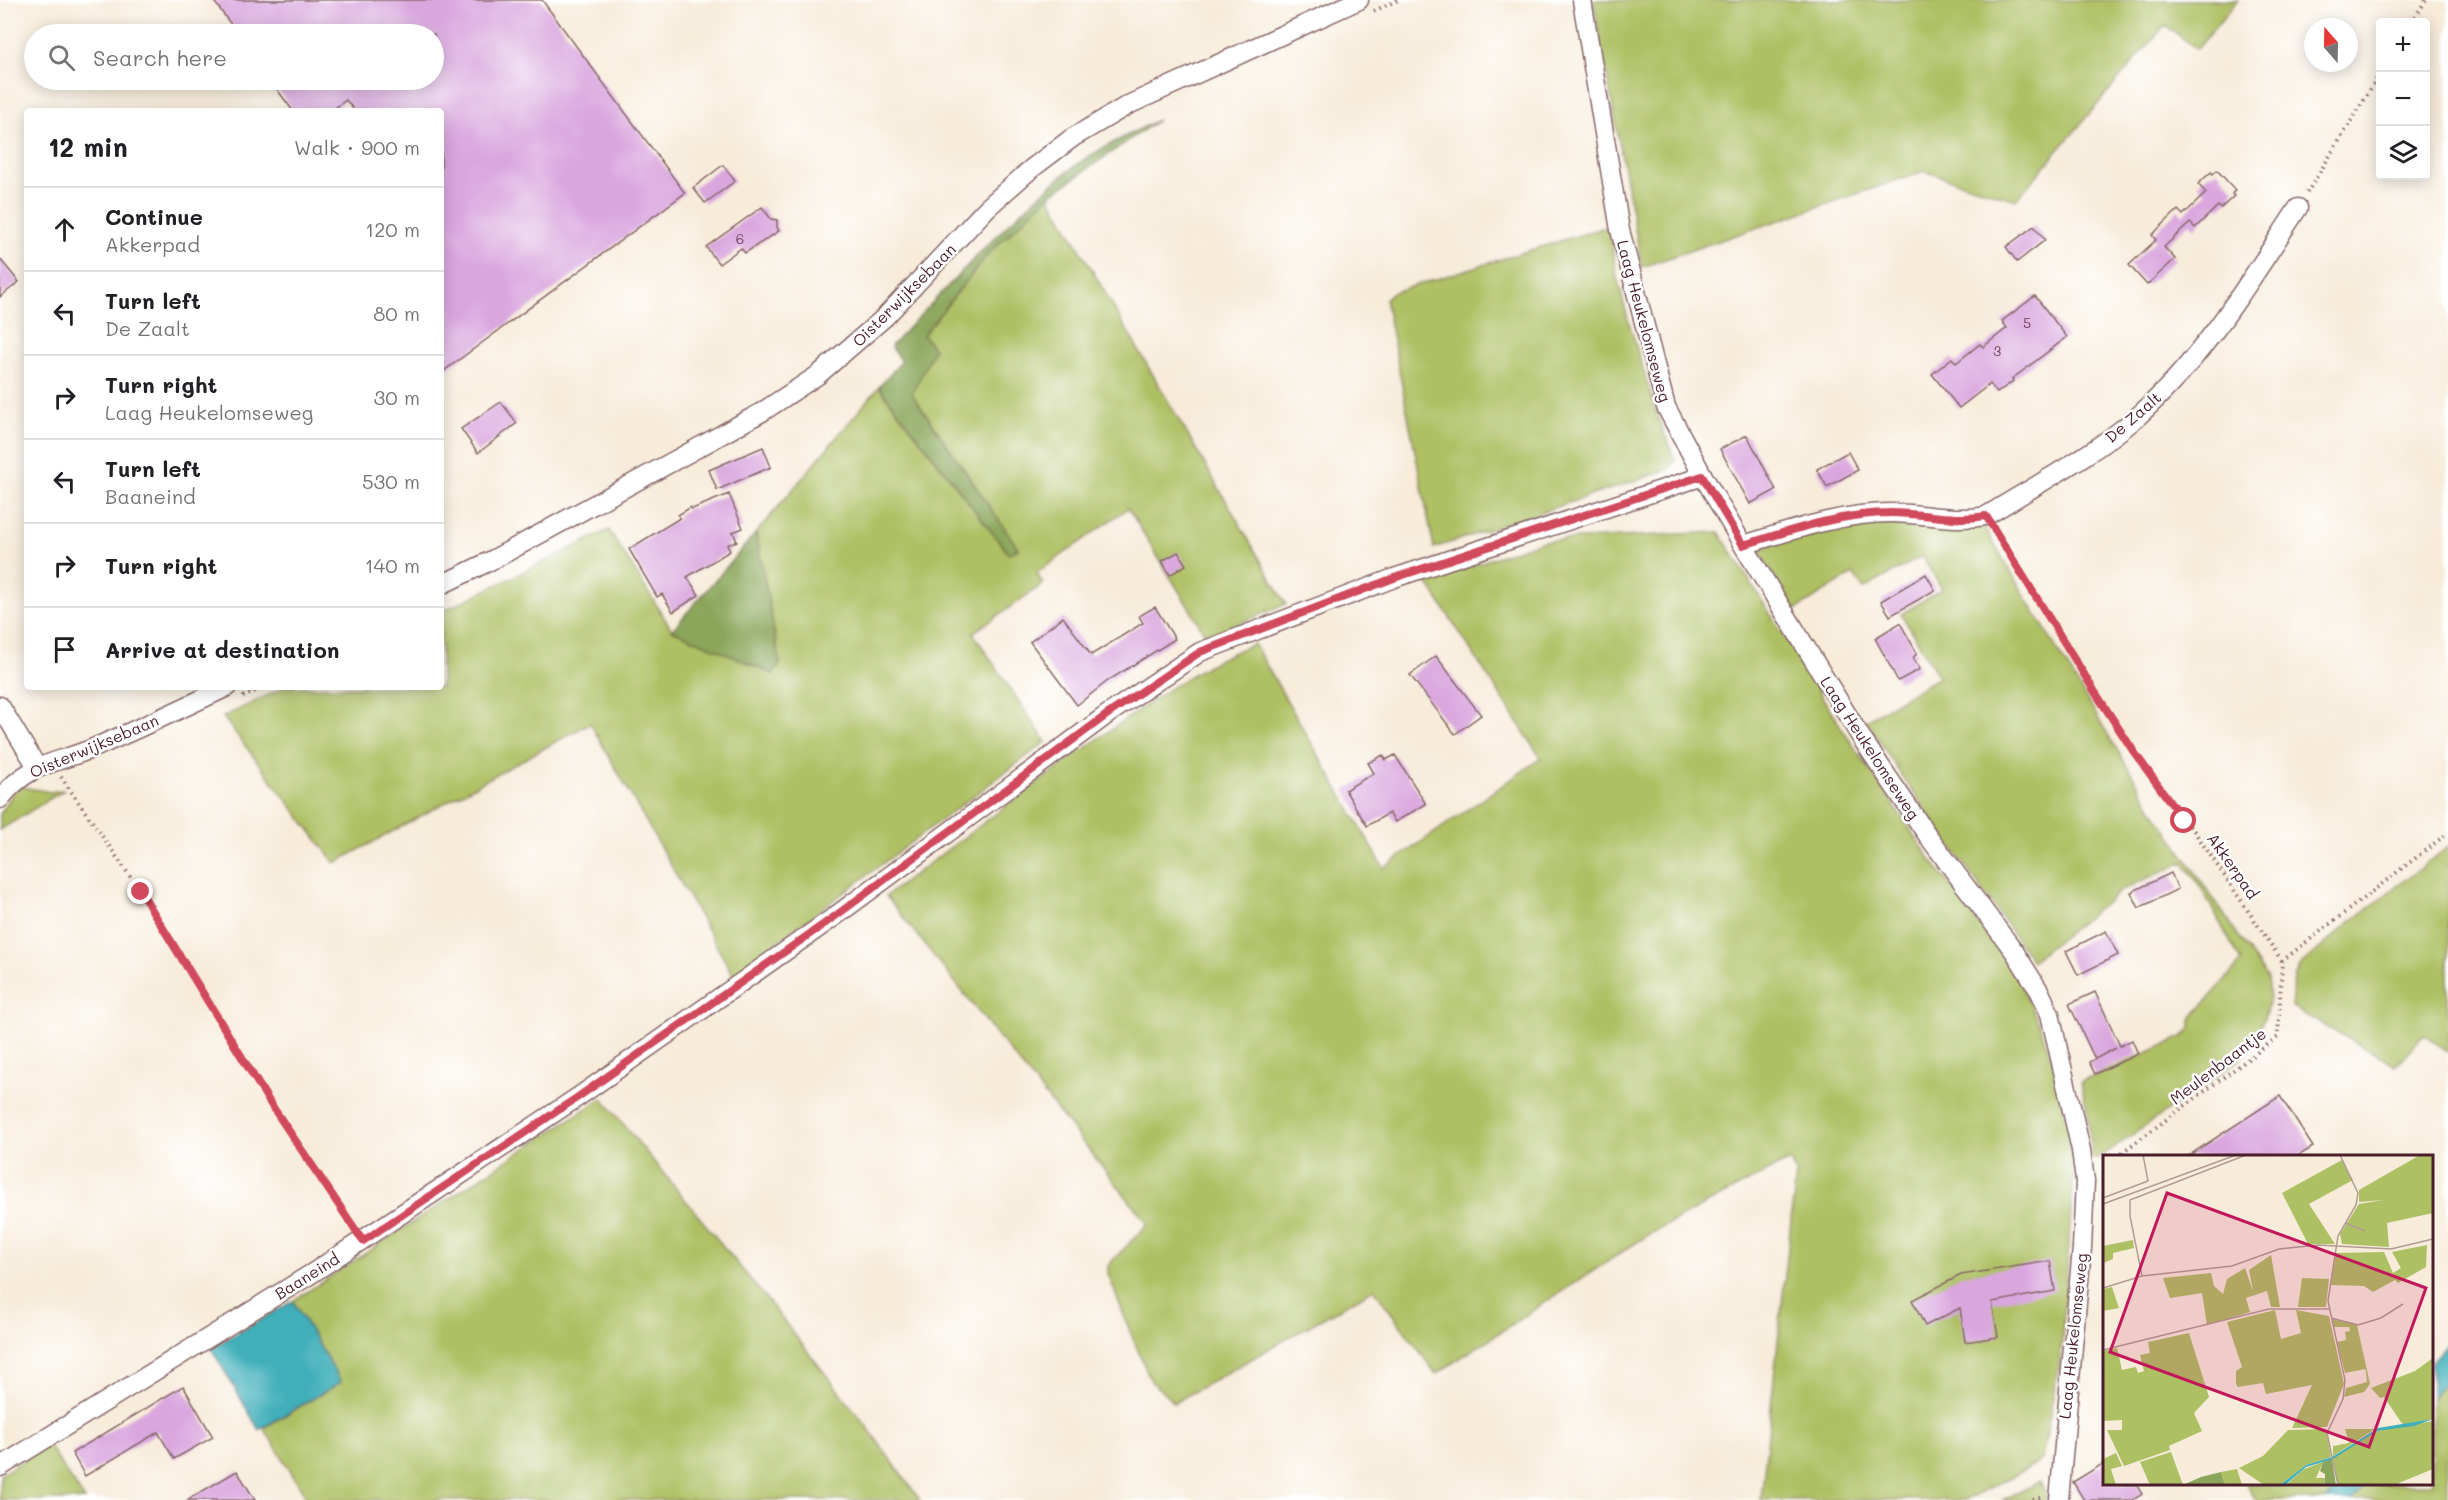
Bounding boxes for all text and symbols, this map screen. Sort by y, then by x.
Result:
north arrow [2304,18,2358,72]
map controls [2376,18,2430,180]
button: + [2376,18,2430,72]
search box [24,24,444,90]
icon: search [45,41,78,74]
text: Search here [93,43,227,72]
button: − [2376,72,2430,126]
button: layers [2376,126,2430,180]
text: 12 min [48,130,128,164]
text: Walk · 900 m [294,134,420,160]
text: Continue [105,202,203,231]
icon: ahead [48,213,81,246]
text: 120 m [365,216,420,242]
house number: 6 [736,229,744,248]
text: Akkerpad [105,231,200,257]
street label: Oisterwijksebaan [847,238,960,351]
street label: Laag Heukelomseweg [1613,238,1676,404]
text: Turn left [105,286,201,315]
icon: left [48,297,81,330]
text: 80 m [373,300,420,326]
house number: 5 [2023,313,2031,332]
text: De Zaalt [105,315,190,341]
house number: 3 [1993,341,2001,360]
text: Turn right [105,370,217,399]
icon: right [48,381,81,414]
text: 30 m [374,384,420,410]
street label: De Zaalt [2100,386,2165,447]
text: Laag Heukelomseweg [105,399,313,425]
text: Turn left [105,454,201,483]
icon: left [48,465,81,498]
text: 530 m [362,468,420,494]
text: Baaneind [105,483,196,509]
icon: right [48,549,81,582]
text: Turn right [105,551,217,580]
text: 140 m [365,552,420,578]
icon: arrive [48,633,81,666]
text: Arrive at destination [105,635,340,664]
street label: Laag Heukelomseweg [1816,672,1925,823]
street label: Oisterwijksebaan [26,709,162,782]
route start [2170,807,2196,833]
street label: Akkerpad [2203,829,2264,903]
route end [127,878,153,904]
street label: Meulenbaantje [2165,1022,2270,1109]
inset map [2103,1155,2433,1485]
street label: Baaneind [270,1247,343,1304]
street label: Laag Heukelomseweg [2053,1252,2092,1420]

